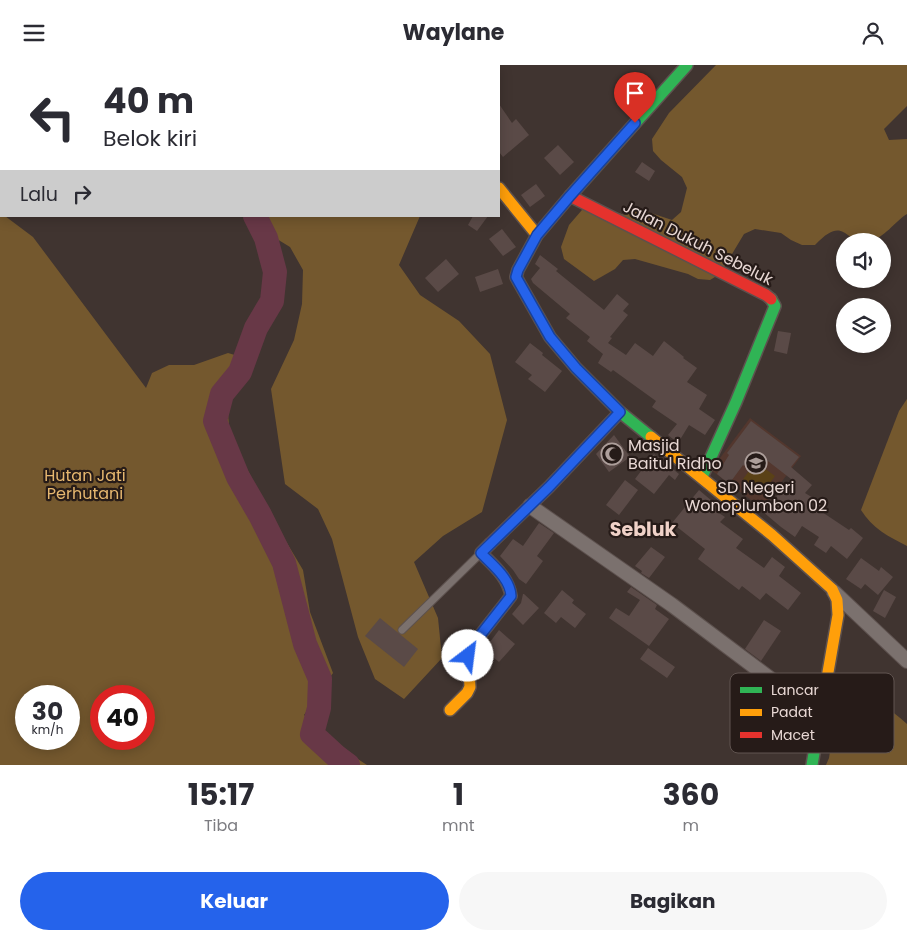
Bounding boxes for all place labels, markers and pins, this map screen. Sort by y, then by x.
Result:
pin [614,72,656,123]
place label: Masjid Baitul Ridho [628,434,722,475]
mosque icon: Masjid Baitul Ridho [600,442,624,466]
school or university icon: SD Negeri Wonoplumbon 02 [744,451,768,475]
place label: SD Negeri Wonoplumbon 02 [685,476,827,517]

